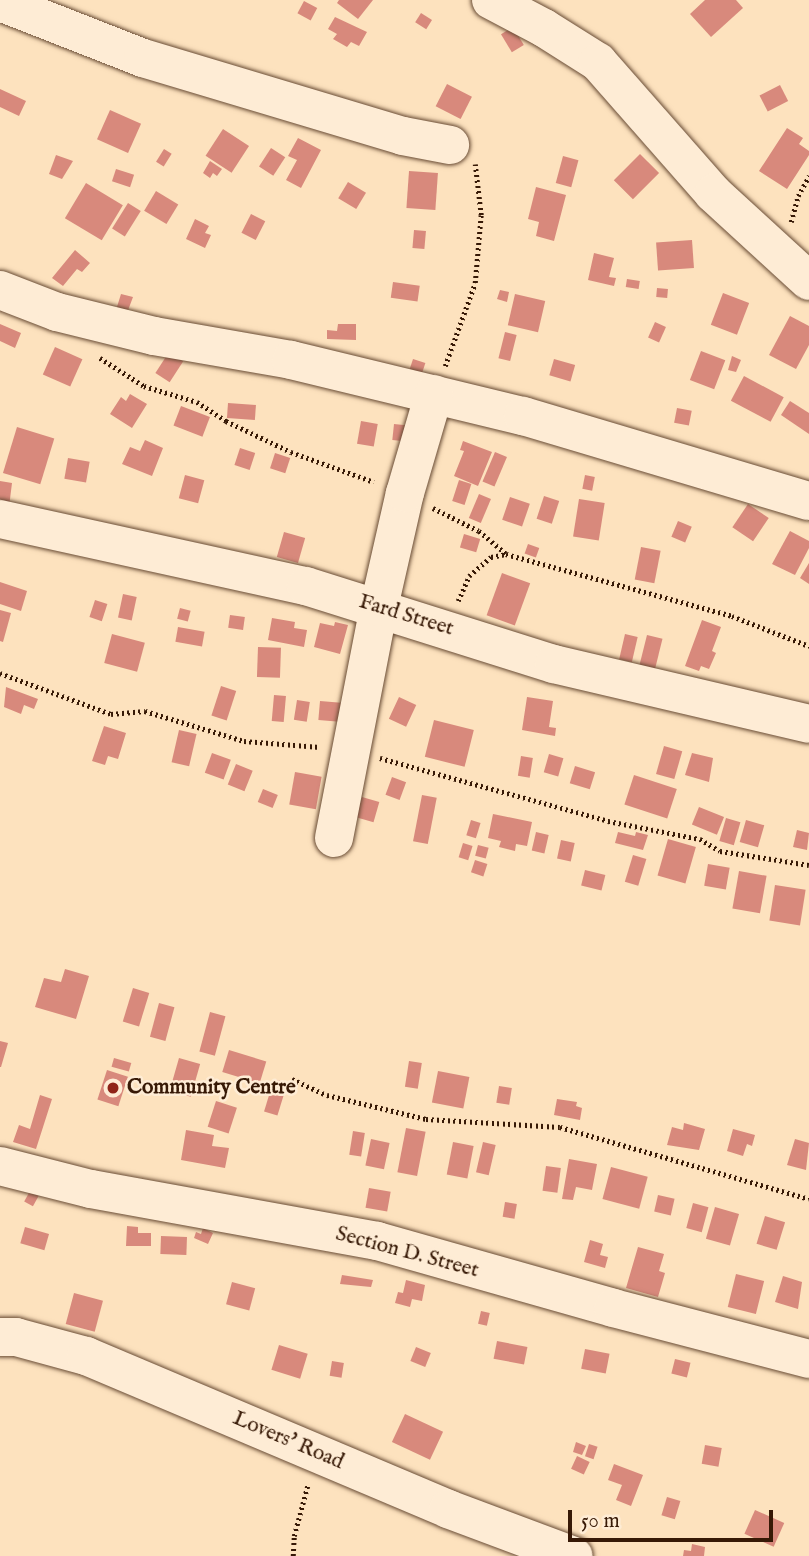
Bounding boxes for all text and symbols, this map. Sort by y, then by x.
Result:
street label: Fard Street [356,590,456,642]
place label: Community Centre [127,1075,296,1101]
marker: Community Centre [105,1080,121,1096]
street label: Section D. Street [333,1222,481,1284]
street label: Lovers' Road [229,1406,347,1476]
scale bar [571,1496,776,1540]
text: 50 m [581,1508,620,1535]

